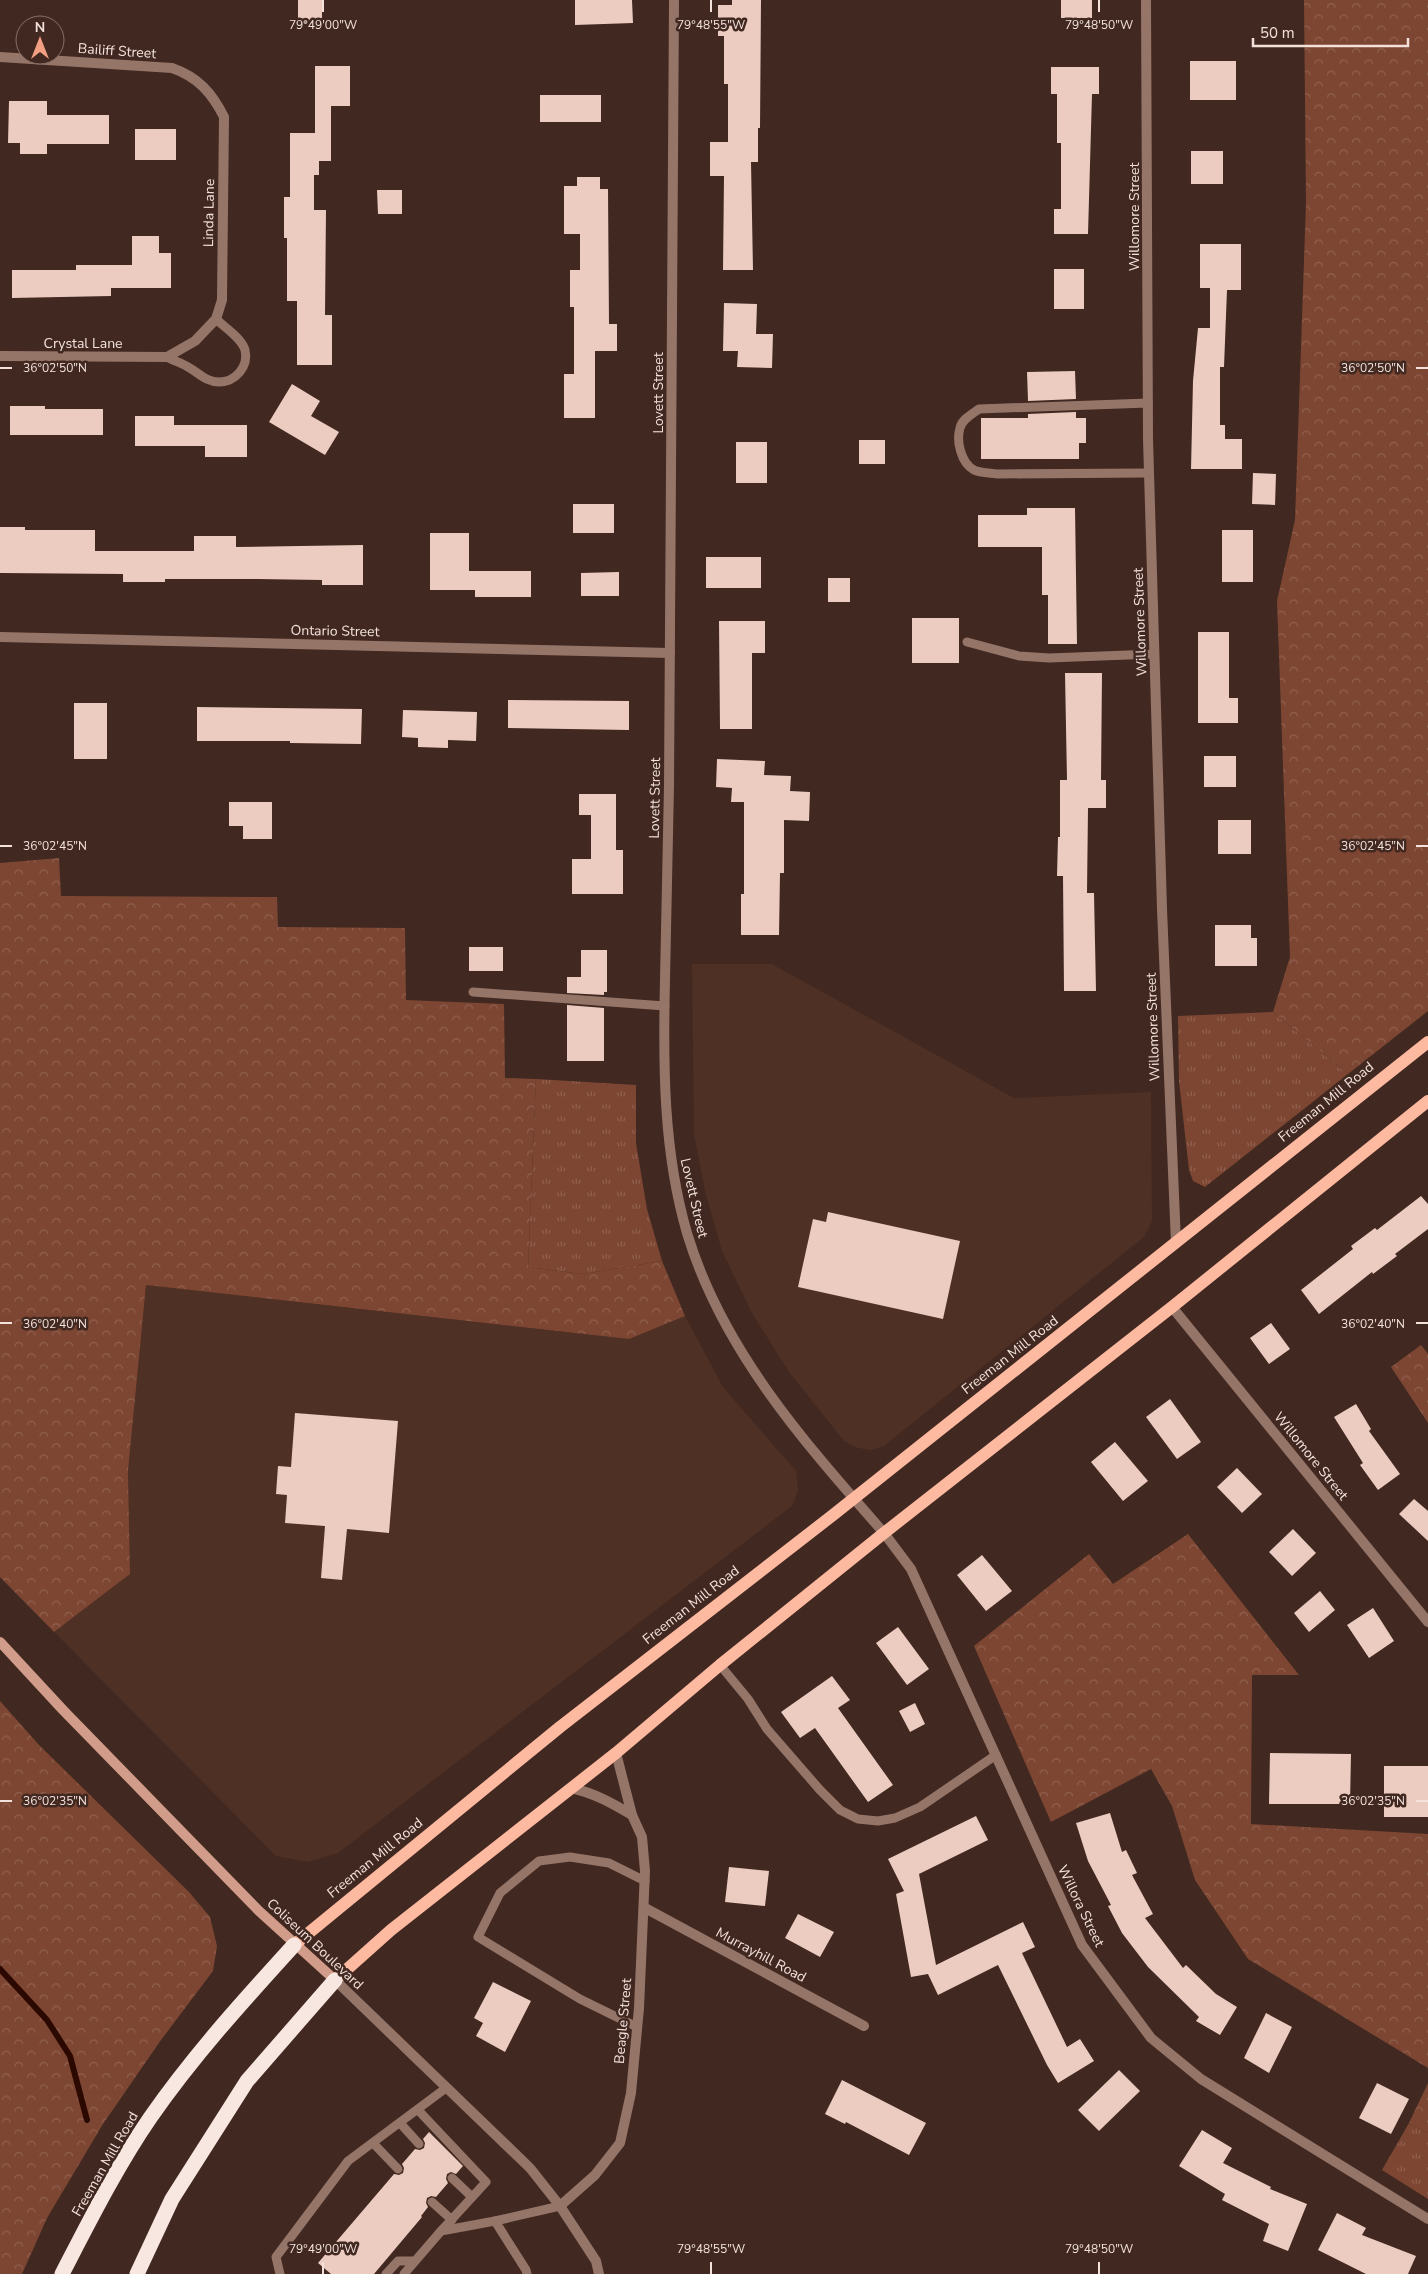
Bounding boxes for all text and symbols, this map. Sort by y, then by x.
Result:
north arrow [15,15,65,65]
scale bar [1253,15,1408,47]
text: 79°49'00"W [289,17,357,33]
text: 79°48'55"W [677,17,745,33]
text: 79°48'50"W [1065,17,1133,33]
text: N [35,18,45,37]
text: 50 m [1260,23,1295,43]
street label: Bailiff Street [77,39,157,63]
street label: Willomore Street [1125,163,1144,271]
street label: Linda Lane [199,179,219,247]
street label: Crystal Lane [43,334,123,353]
street label: Lovett Street [649,352,668,434]
text: 36°02'50"N [23,360,87,376]
text: 36°02'50"N [1341,360,1405,376]
street label: Willomore Street [1129,567,1151,677]
street label: Ontario Street [290,621,380,641]
street label: Lovett Street [645,757,665,839]
text: 36°02'45"N [23,838,87,854]
text: 36°02'45"N [1341,838,1405,854]
street label: Willomore Street [1142,972,1164,1082]
street label: Freeman Mill Road [1274,1057,1378,1147]
street label: Lovett Street [676,1156,712,1240]
street label: Freeman Mill Road [958,1311,1062,1399]
text: 36°02'40"N [23,1316,87,1332]
text: 36°02'40"N [1341,1316,1405,1332]
street label: Willomore Street [1269,1408,1353,1504]
street label: Freeman Mill Road [639,1561,743,1649]
text: 36°02'35"N [23,1793,87,1809]
text: 36°02'35"N [1341,1793,1405,1809]
street label: Freeman Mill Road [323,1813,427,1903]
street label: Willora Street [1053,1862,1109,1950]
street label: Coliseum Boulevard [263,1894,367,1994]
street label: Murrayhill Road [712,1923,810,1987]
street label: Beagle Street [610,1977,636,2065]
street label: Freeman Mill Road [67,2108,143,2220]
text: 79°49'00"W [289,2241,357,2257]
text: 79°48'55"W [677,2241,745,2257]
text: 79°48'50"W [1065,2241,1133,2257]

